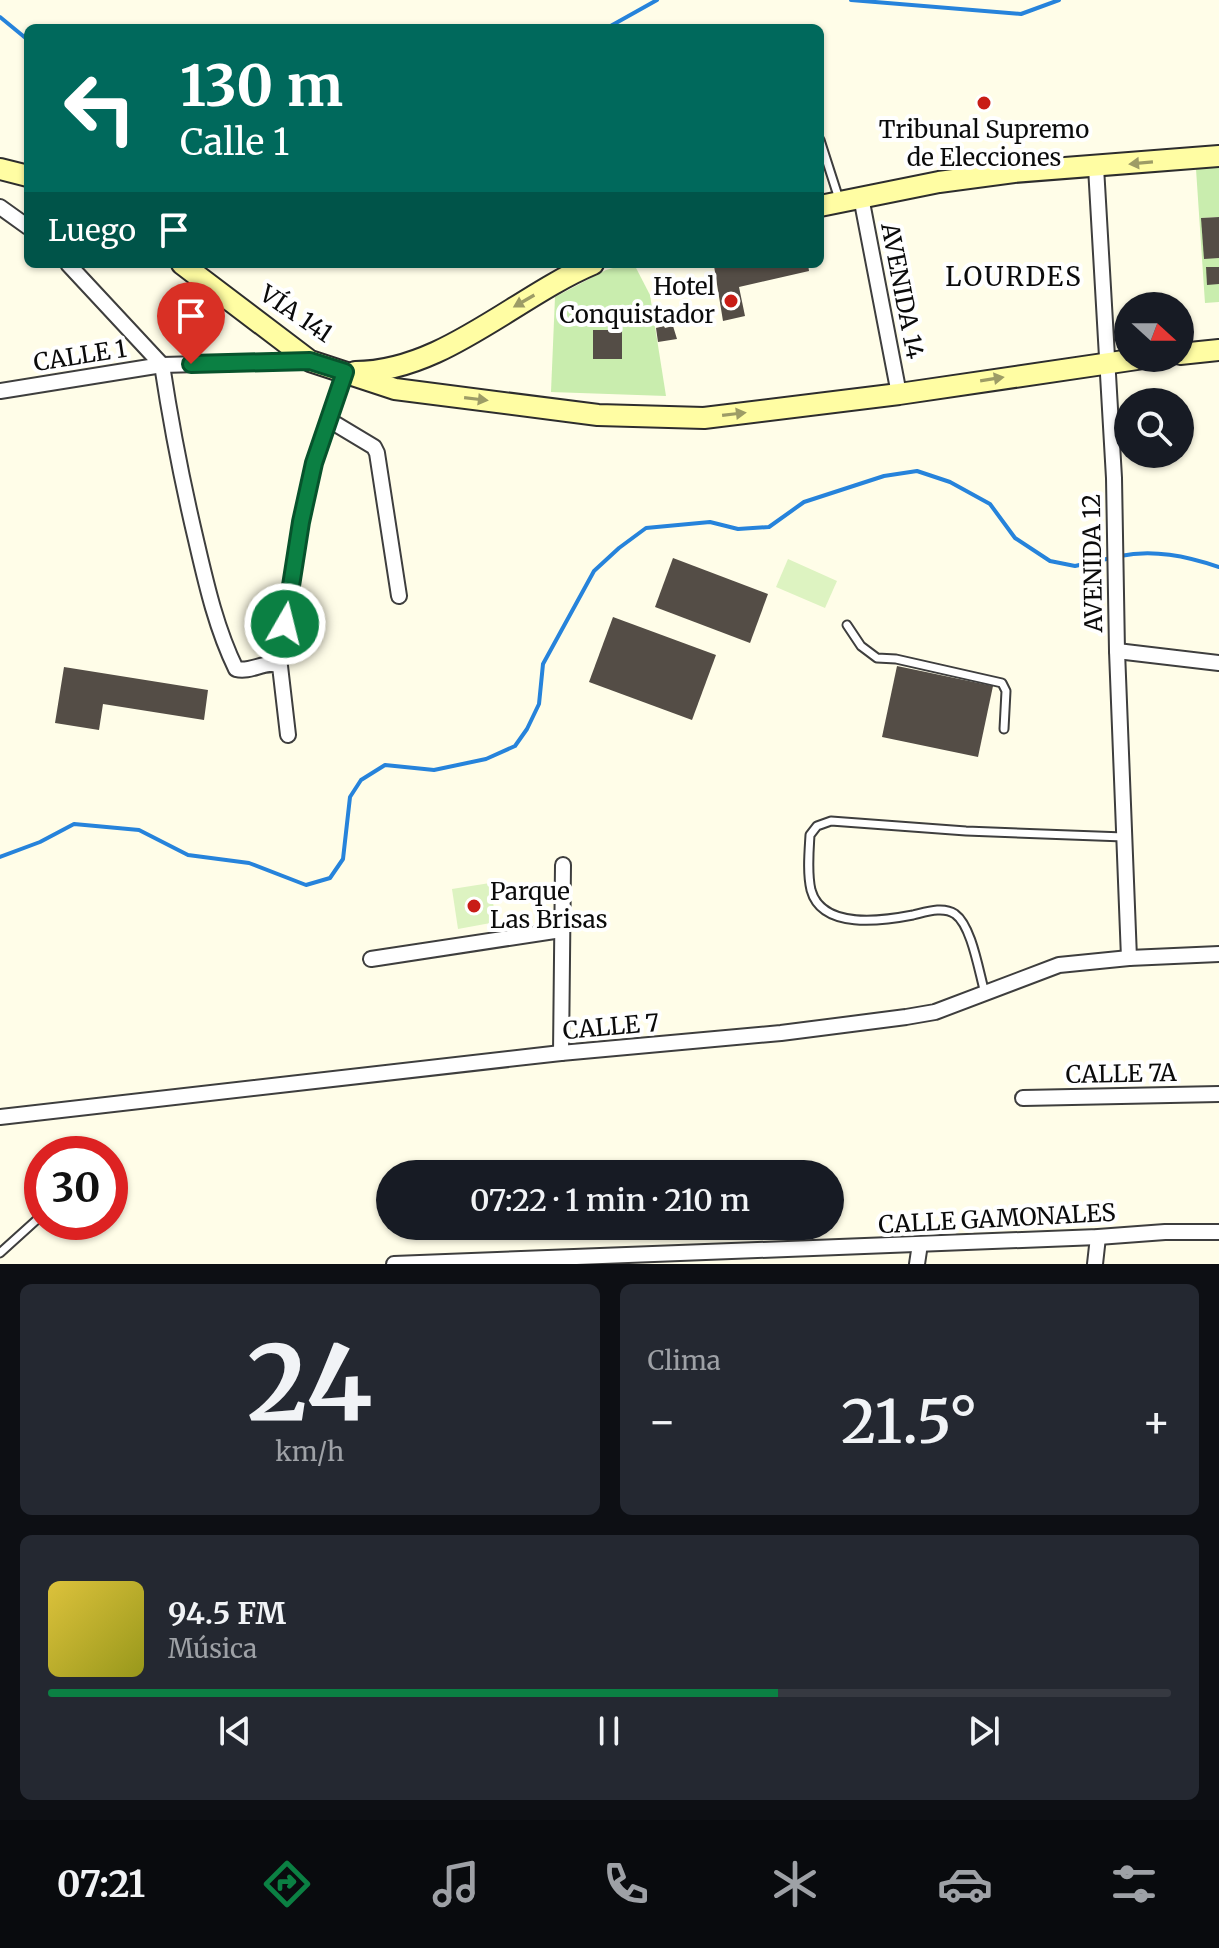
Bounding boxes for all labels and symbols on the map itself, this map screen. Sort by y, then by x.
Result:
marker: Tribunal Supremo de Elecciones [975,94,993,112]
place label: Tribunal Supremo de Elecciones [879,114,1089,173]
one-way arrow [1128,157,1153,170]
street label: AVENIDA 14 [874,219,931,362]
district label: LOURDES [945,260,1083,293]
place label: Hotel Conquistador [559,271,715,330]
street label: VÍA 141 [253,277,339,349]
pin [157,282,225,364]
marker: Hotel Conquistador [722,292,740,310]
north arrow [1114,292,1194,372]
one-way arrow [513,294,535,308]
street label: CALLE 1 [31,333,129,378]
one-way arrow [980,372,1005,385]
one-way arrow [464,392,489,405]
one-way arrow [722,408,747,421]
street label: AVENIDA 12 [1076,493,1109,634]
position arrow [243,582,327,666]
place label: Parque Las Brisas [490,876,608,935]
marker: Parque Las Brisas [465,897,483,915]
street label: CALLE 7 [562,1007,660,1046]
street label: CALLE 7A [1065,1057,1178,1090]
speed limit sign: 30 [24,1136,128,1240]
street label: CALLE GAMONALES [878,1197,1116,1240]

